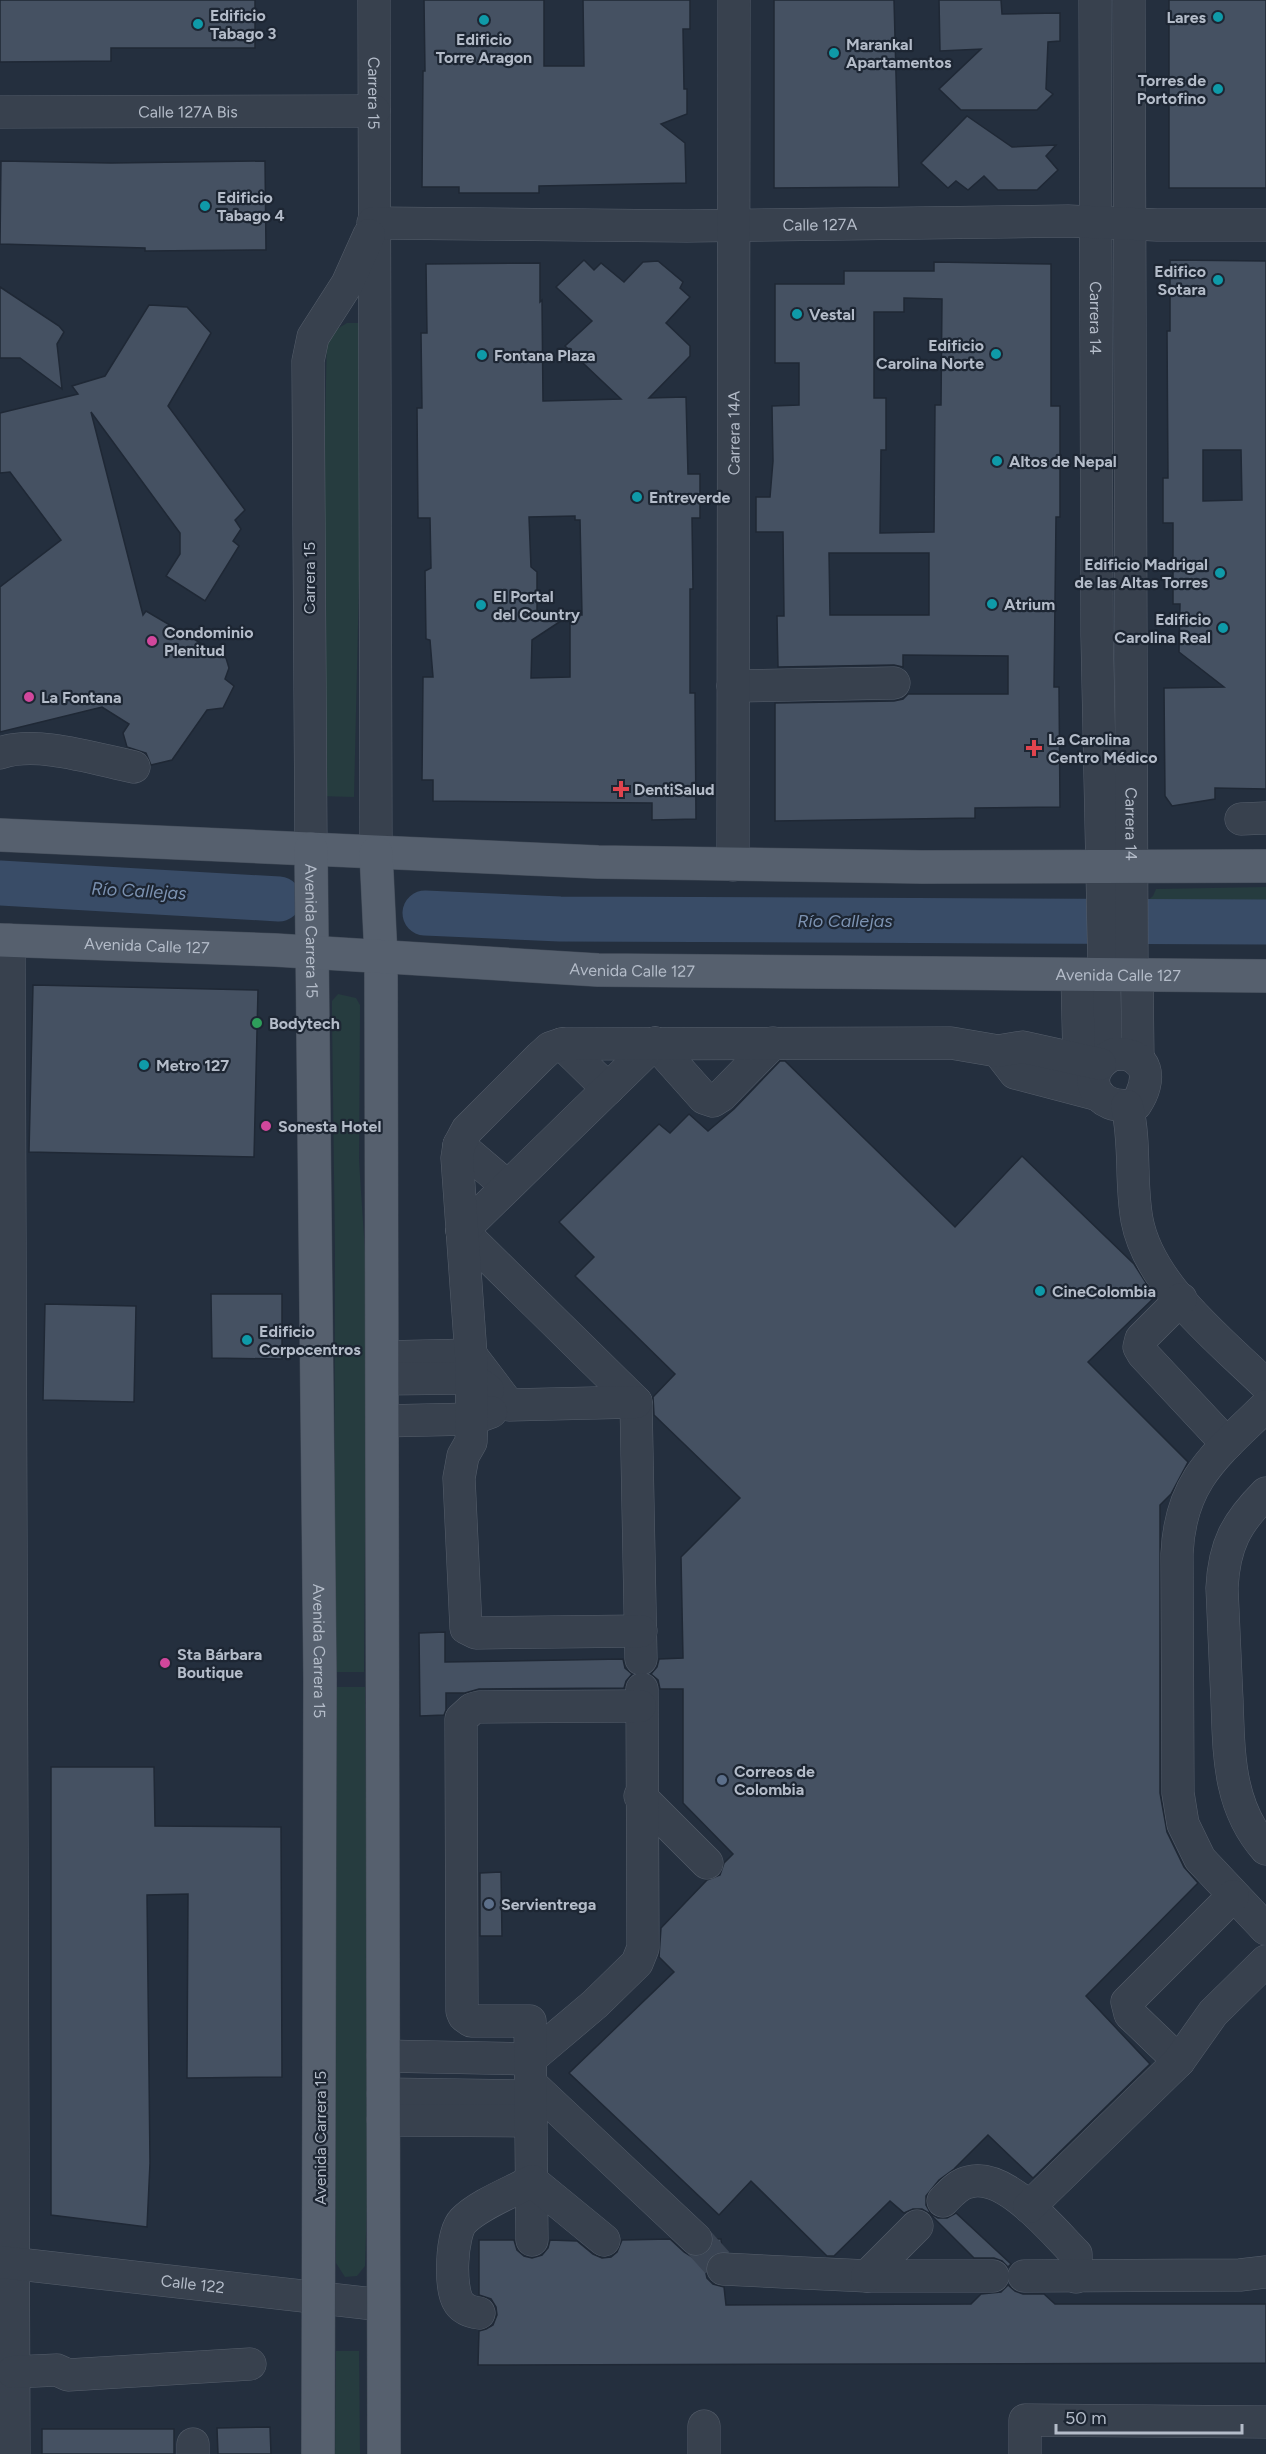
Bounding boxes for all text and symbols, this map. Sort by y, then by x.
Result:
place label: Edificio Tabago 3 [210,6,277,43]
place label: Lares [1166,8,1207,27]
marker: Lares [1211,10,1225,24]
marker: Edificio Torre Aragon [477,13,491,27]
marker: Edificio Tabago 3 [191,17,205,31]
place label: Edificio Torre Aragon [436,30,532,67]
place label: Marankal Apartamentos [846,35,952,72]
marker: Marankal Apartamentos [827,46,841,60]
street label: Carrera 15 [365,57,384,129]
place label: Torres de Portofino [1137,71,1206,108]
marker: Torres de Portofino [1211,82,1225,96]
street label: Calle 127A Bis [138,102,238,121]
place label: Edificio Tabago 4 [217,188,285,225]
marker: Edificio Tabago 4 [198,199,212,213]
street label: Calle 127A [783,214,857,234]
place label: Edifico Sotara [1154,262,1206,299]
marker: Edifico Sotara [1211,273,1225,287]
street label: Carrera 14 [1086,281,1106,355]
place label: Vestal [809,305,855,324]
marker: Vestal [790,307,804,321]
place label: Edificio Carolina Norte [876,336,984,373]
place label: Fontana Plaza [494,346,596,365]
marker: Edificio Carolina Norte [989,347,1003,361]
marker: Fontana Plaza [475,348,489,362]
street label: Carrera 14A [724,391,743,475]
place label: Altos de Nepal [1009,452,1117,471]
marker: Altos de Nepal [990,454,1004,468]
place label: Entreverde [649,488,731,507]
marker: Entreverde [630,490,644,504]
street label: Carrera 15 [300,542,319,614]
place label: Edificio Madrigal de las Altas Torres [1075,555,1209,592]
marker: Edificio Madrigal de las Altas Torres [1213,566,1227,580]
place label: El Portal del Country [493,587,581,624]
place label: Atrium [1004,595,1055,614]
marker: Atrium [985,597,999,611]
marker: El Portal del Country [474,598,488,612]
place label: Edificio Carolina Real [1114,610,1211,647]
marker: Edificio Carolina Real [1216,621,1230,635]
place label: Condominio Plenitud [164,623,254,660]
marker: Condominio Plenitud [145,634,159,648]
place label: La Fontana [41,688,121,707]
marker: La Fontana [22,690,36,704]
place label: La Carolina Centro Médico [1048,730,1158,767]
marker: La Carolina Centro Médico [1025,739,1043,757]
marker: DentiSalud [612,780,630,798]
place label: DentiSalud [634,780,715,799]
street label: Carrera 14 [1122,787,1141,861]
street label: Avenida Carrera 15 [302,864,322,998]
water label: Río Callejas [91,878,188,905]
water label: Río Callejas [797,910,893,932]
street label: Avenida Calle 127 [84,934,210,957]
street label: Avenida Calle 127 [569,959,695,980]
street label: Avenida Calle 127 [1055,965,1181,985]
place label: Bodytech [269,1014,340,1033]
marker: Bodytech [250,1016,264,1030]
place label: Metro 127 [156,1056,229,1075]
marker: Metro 127 [137,1058,151,1072]
place label: Sonesta Hotel [278,1117,381,1136]
marker: Sonesta Hotel [259,1119,273,1133]
place label: CineColombia [1052,1282,1156,1301]
marker: CineColombia [1033,1284,1047,1298]
place label: Edificio Corpocentros [259,1322,361,1359]
marker: Edificio Corpocentros [240,1333,254,1347]
street label: Avenida Carrera 15 [309,1584,330,1718]
place label: Sta Bárbara Boutique [177,1645,262,1682]
marker: Sta Bárbara Boutique [158,1656,172,1670]
place label: Correos de Colombia [734,1762,815,1799]
marker: Correos de Colombia [715,1773,729,1787]
place label: Servientrega [501,1895,596,1914]
marker: Servientrega [482,1897,496,1911]
street label: Avenida Carrera 15 [311,2071,330,2205]
street label: Calle 122 [160,2271,226,2297]
scale bar [1056,2397,1242,2435]
text: 50 m [1065,2407,1107,2429]

